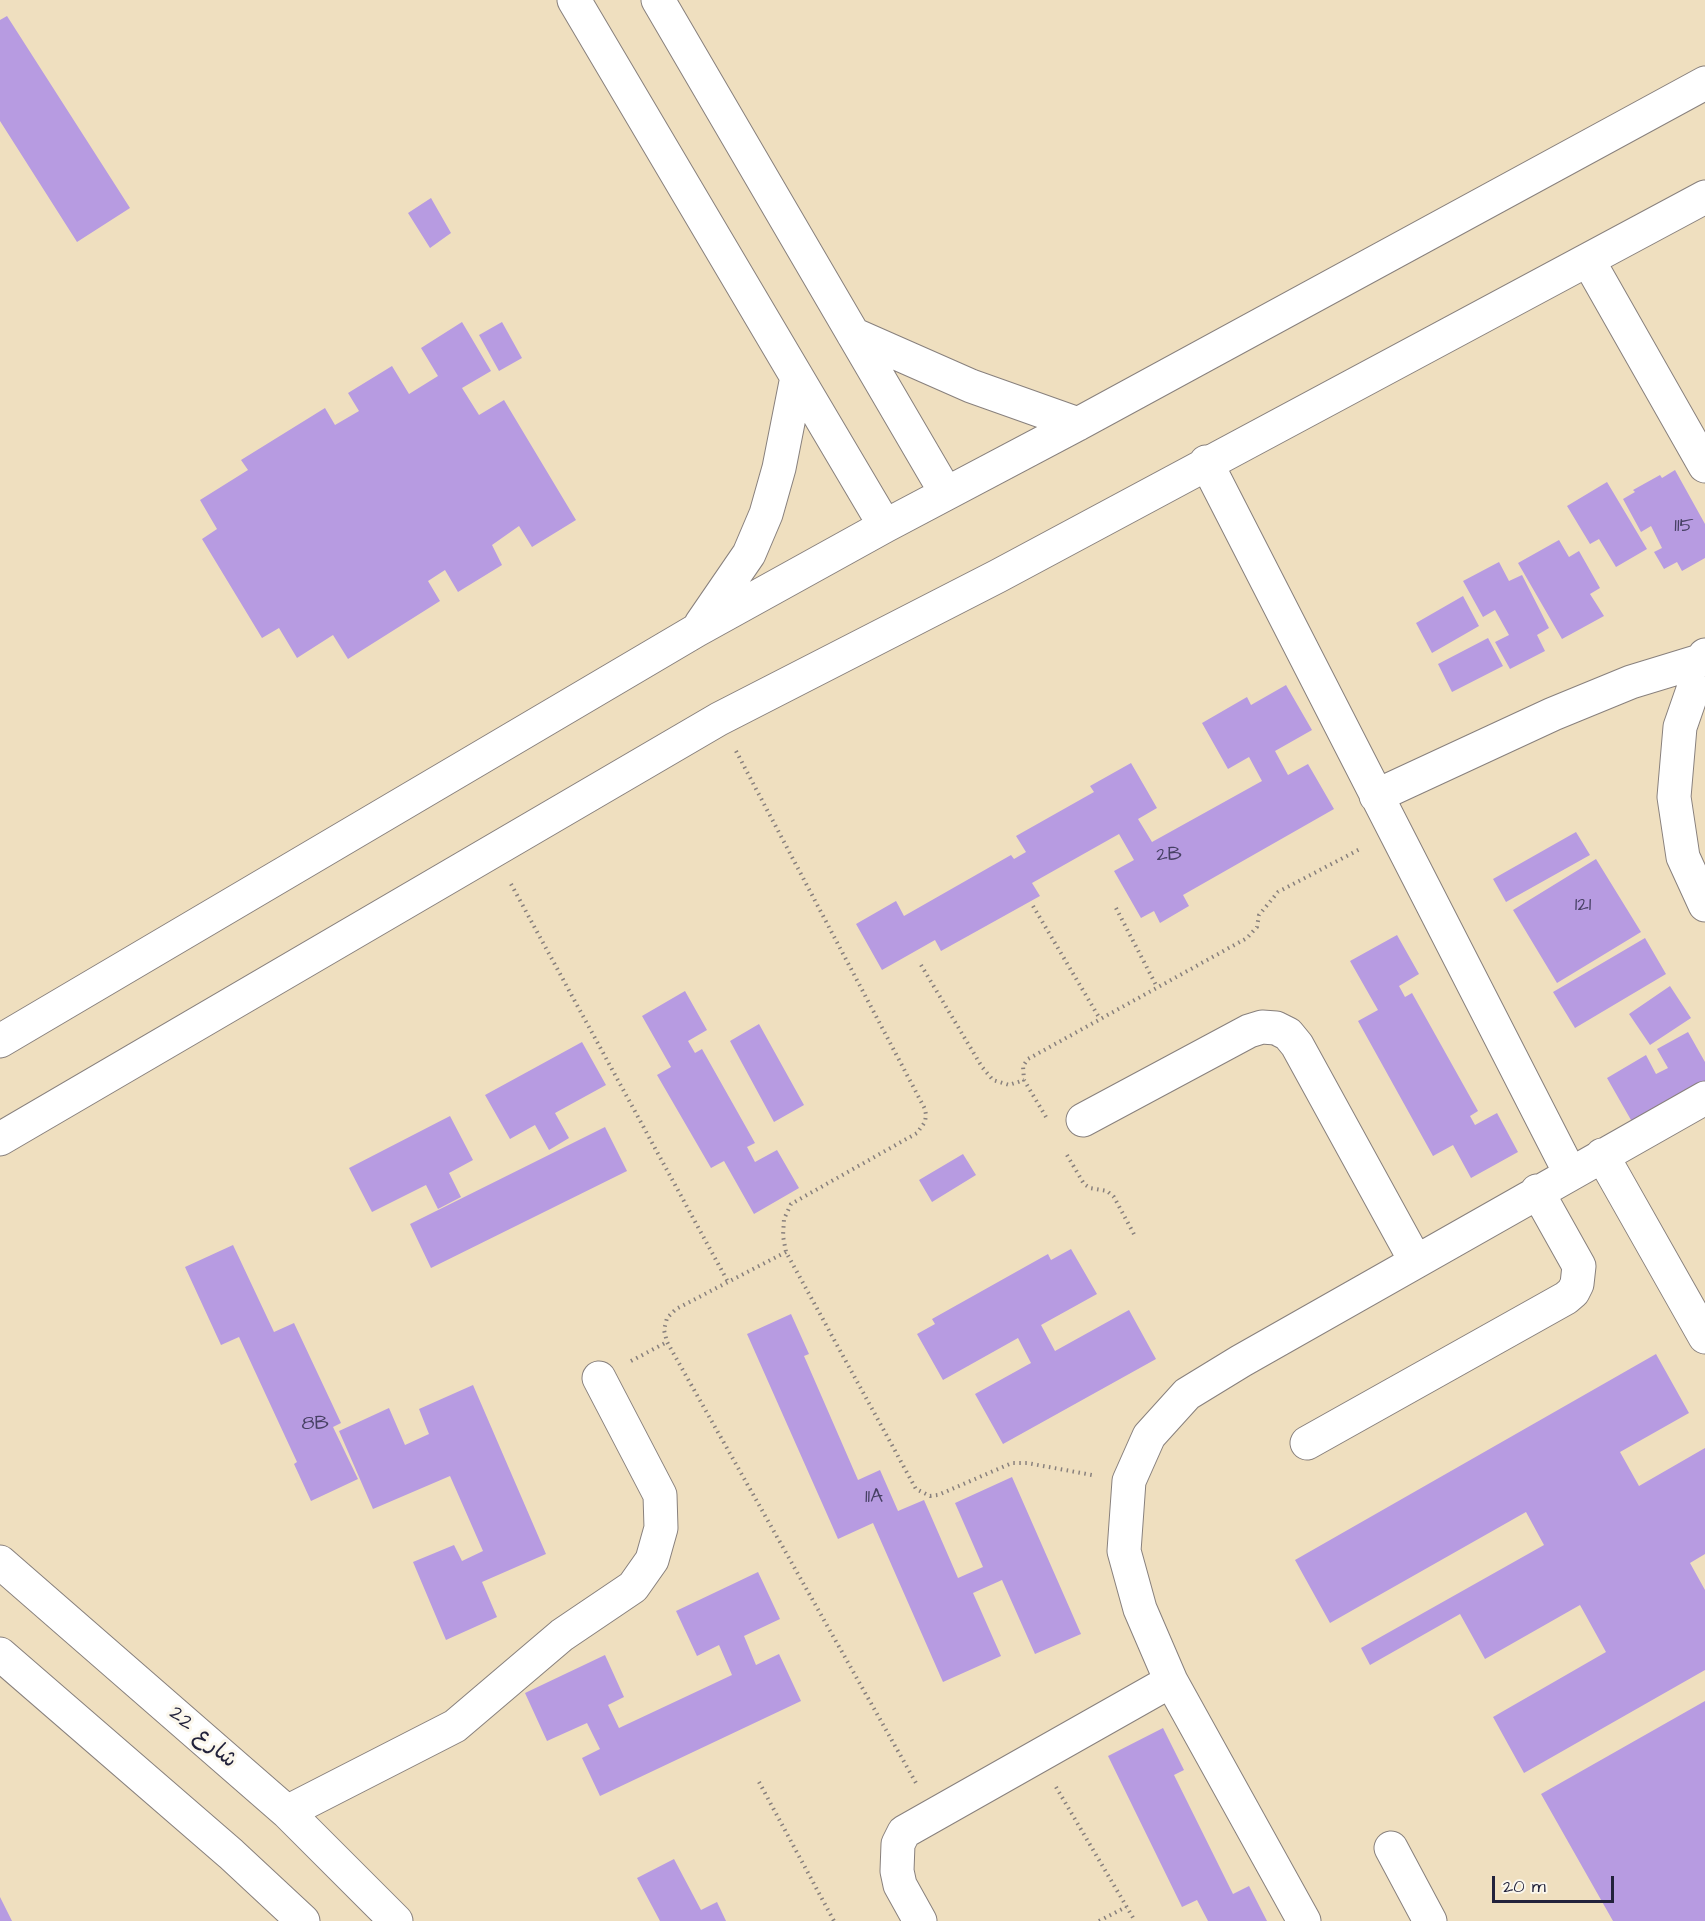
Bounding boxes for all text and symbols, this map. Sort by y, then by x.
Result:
house number: 115 [1674,515,1694,539]
house number: 2B [1156,844,1182,868]
house number: 121 [1575,894,1591,918]
house number: 8B [301,1413,329,1437]
house number: 11A [865,1486,883,1510]
street label: شارع 22 [163,1701,241,1775]
scale bar [1495,1864,1616,1902]
text: 20 m [1503,1874,1546,1899]

